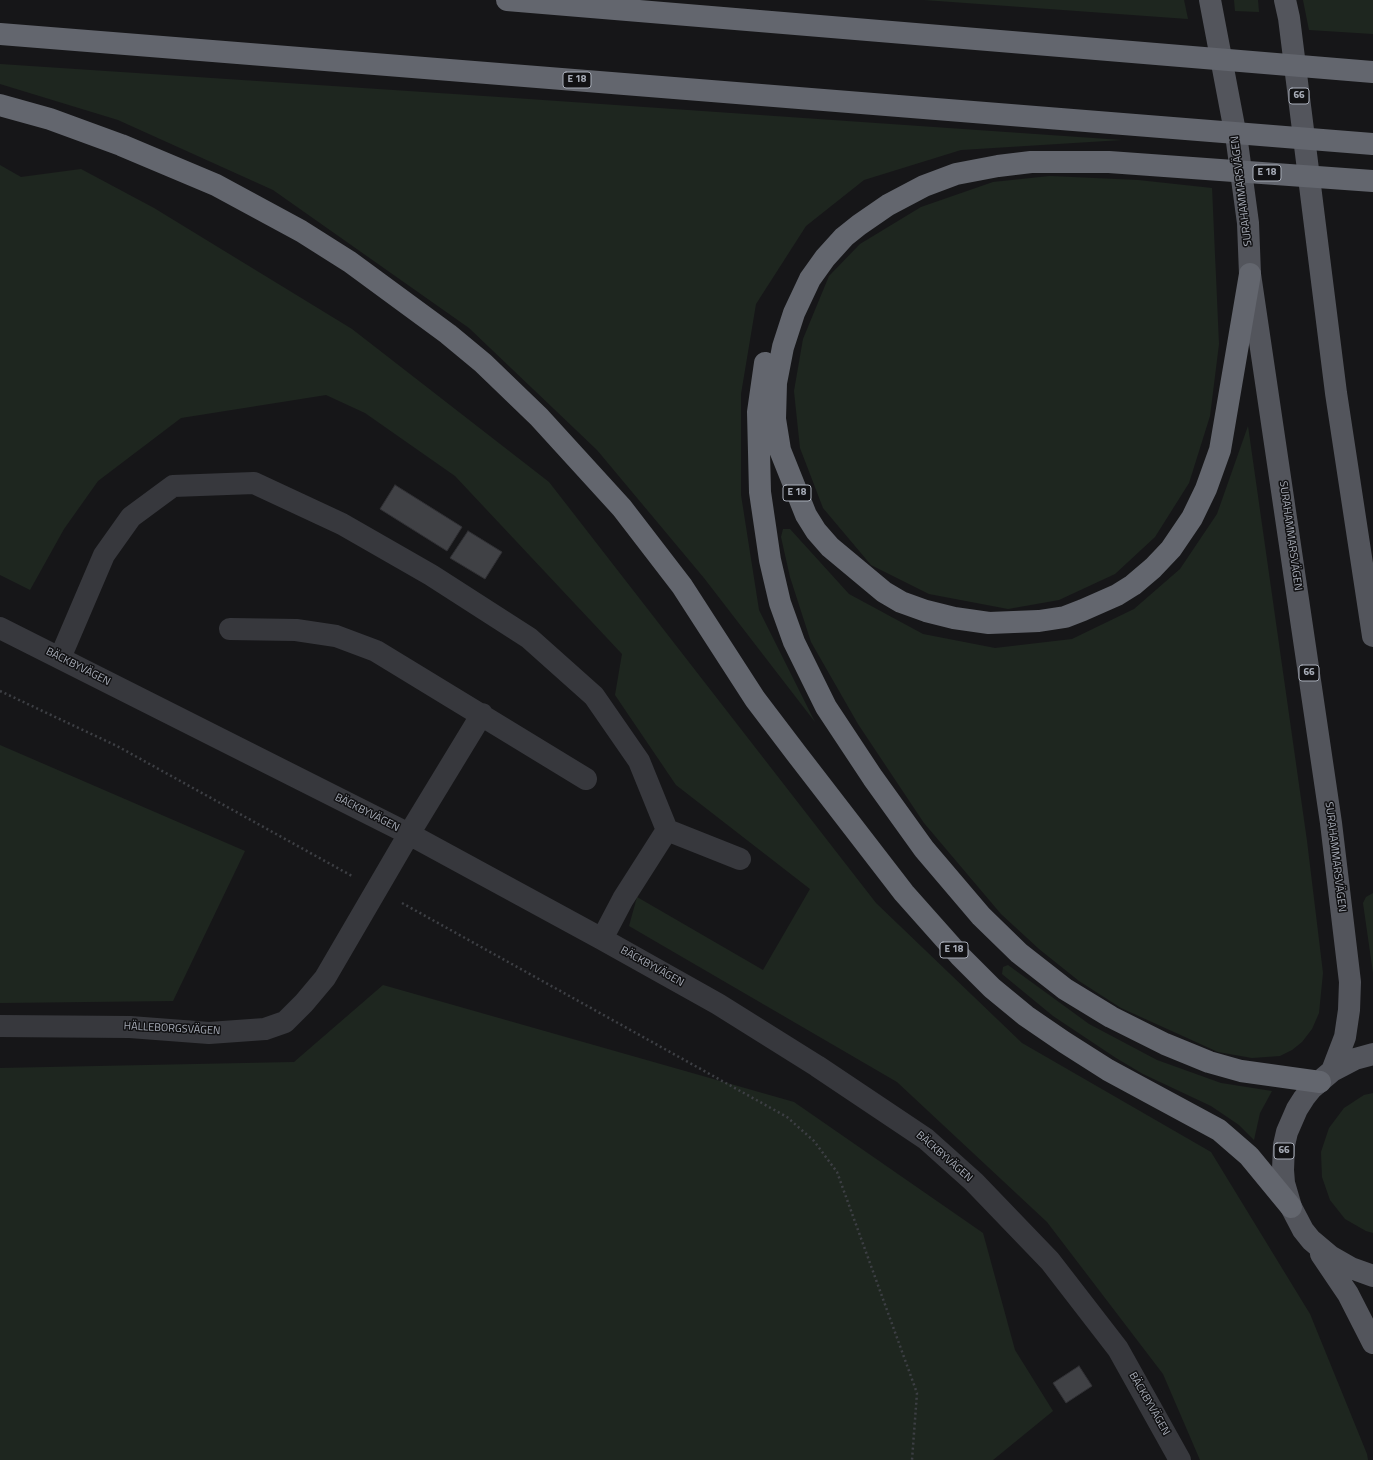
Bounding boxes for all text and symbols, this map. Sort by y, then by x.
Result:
road number: E 18 [563,72,591,88]
road number: 66 [1289,88,1309,104]
street label: SURAHAMMARSVÄGEN [1229,135,1255,247]
road number: E 18 [1253,165,1281,181]
street label: SURAHAMMARSVÄGEN [1276,480,1304,592]
road number: E 18 [783,485,811,501]
street label: BÄCKBYVÄGEN [44,645,112,689]
road number: 66 [1299,665,1319,681]
street label: BÄCKBYVÄGEN [333,791,401,835]
street label: SURAHAMMARSVÄGEN [1322,801,1348,913]
road number: E 18 [940,942,968,958]
street label: BÄCKBYVÄGEN [618,944,686,990]
street label: HÄLLEBORGSVÄGEN [123,1020,221,1038]
street label: BÄCKBYVÄGEN [913,1129,975,1185]
road number: 66 [1274,1143,1294,1159]
street label: BÄCKBYVÄGEN [1126,1370,1172,1438]

